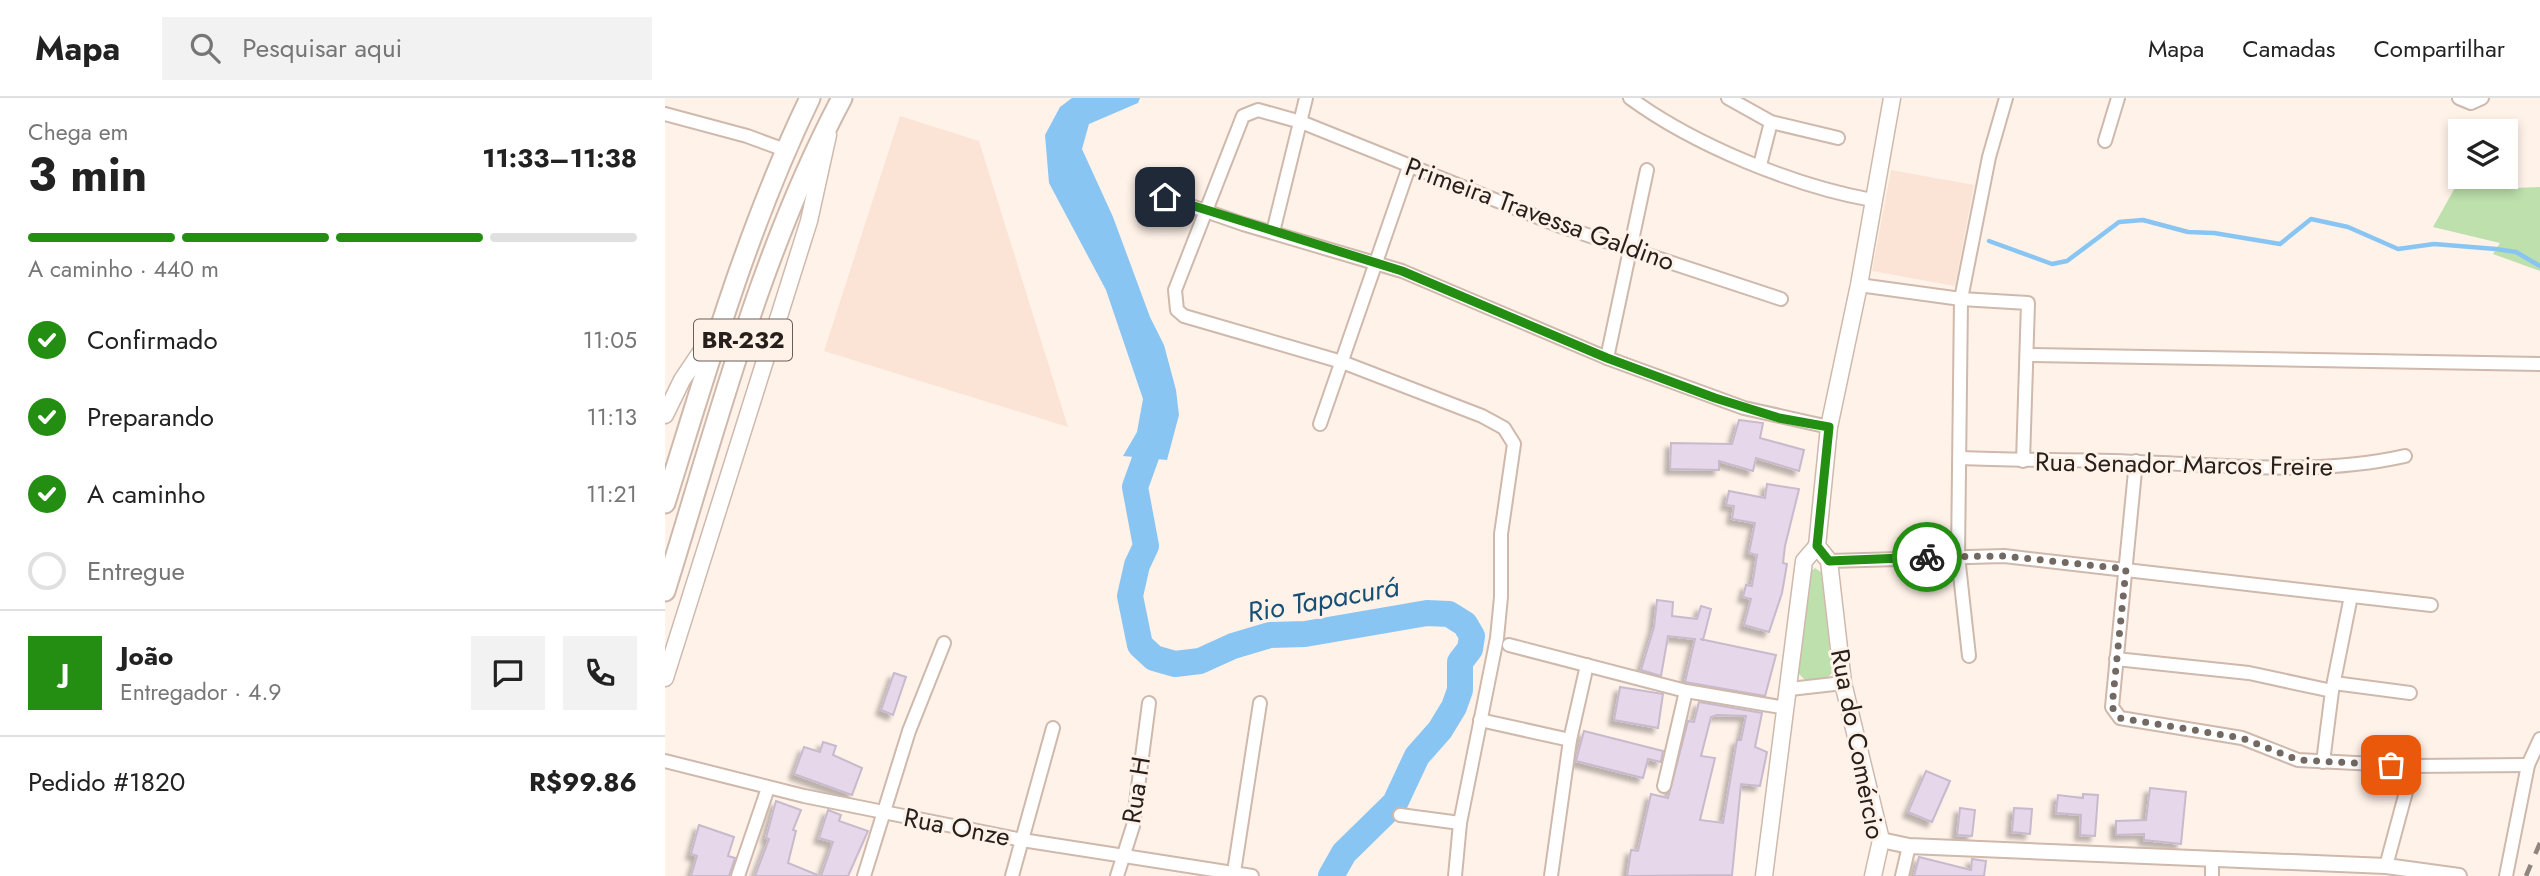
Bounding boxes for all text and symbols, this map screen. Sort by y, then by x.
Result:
search box [162,17,652,80]
text: Mapa [35,25,120,72]
icon: search [186,29,224,67]
text: Pesquisar aqui [242,29,402,67]
text: Mapa [2148,31,2204,66]
text: Camadas [2242,31,2335,66]
text: Compartilhar [2373,31,2505,66]
text: Chega em [28,115,129,149]
map controls [2448,119,2518,189]
button: layers [2448,119,2518,189]
text: 11:33–11:38 [482,139,637,177]
text: 3 min [28,142,147,208]
street label: Primeira Travessa Galdino [1400,148,1680,280]
pin [1135,167,1195,227]
icon: home [1146,178,1184,216]
text: A caminho · 440 m [28,252,219,286]
road number: BR-232 [694,320,792,360]
icon: check [28,321,66,359]
text: Confirmado [87,321,218,359]
text: 11:05 [583,323,637,357]
icon: check [28,398,66,436]
text: Preparando [87,398,214,436]
text: 11:13 [586,400,637,434]
street label: Rua Senador Marcos Freire [2035,442,2333,486]
icon: check [28,475,66,513]
text: A caminho [87,475,205,513]
text: 11:21 [586,477,637,511]
courier [1892,522,1962,592]
icon: bike [1908,538,1946,576]
text: Entregue [87,552,185,590]
water label: Rio Tapacurá [1244,566,1403,633]
button: chat [471,636,545,710]
button: phone [563,636,637,710]
text: João [120,637,173,675]
street label: Rua do Comércio [1821,646,1895,842]
text: J [61,654,69,692]
text: Entregador · 4.9 [120,675,282,709]
pin [2361,735,2421,795]
icon: bag [2372,746,2410,784]
street label: Rua H [1112,754,1160,826]
text: Pedido #1820 [28,763,185,801]
text: R$99.86 [529,763,637,801]
street label: Rua Onze [901,798,1013,856]

